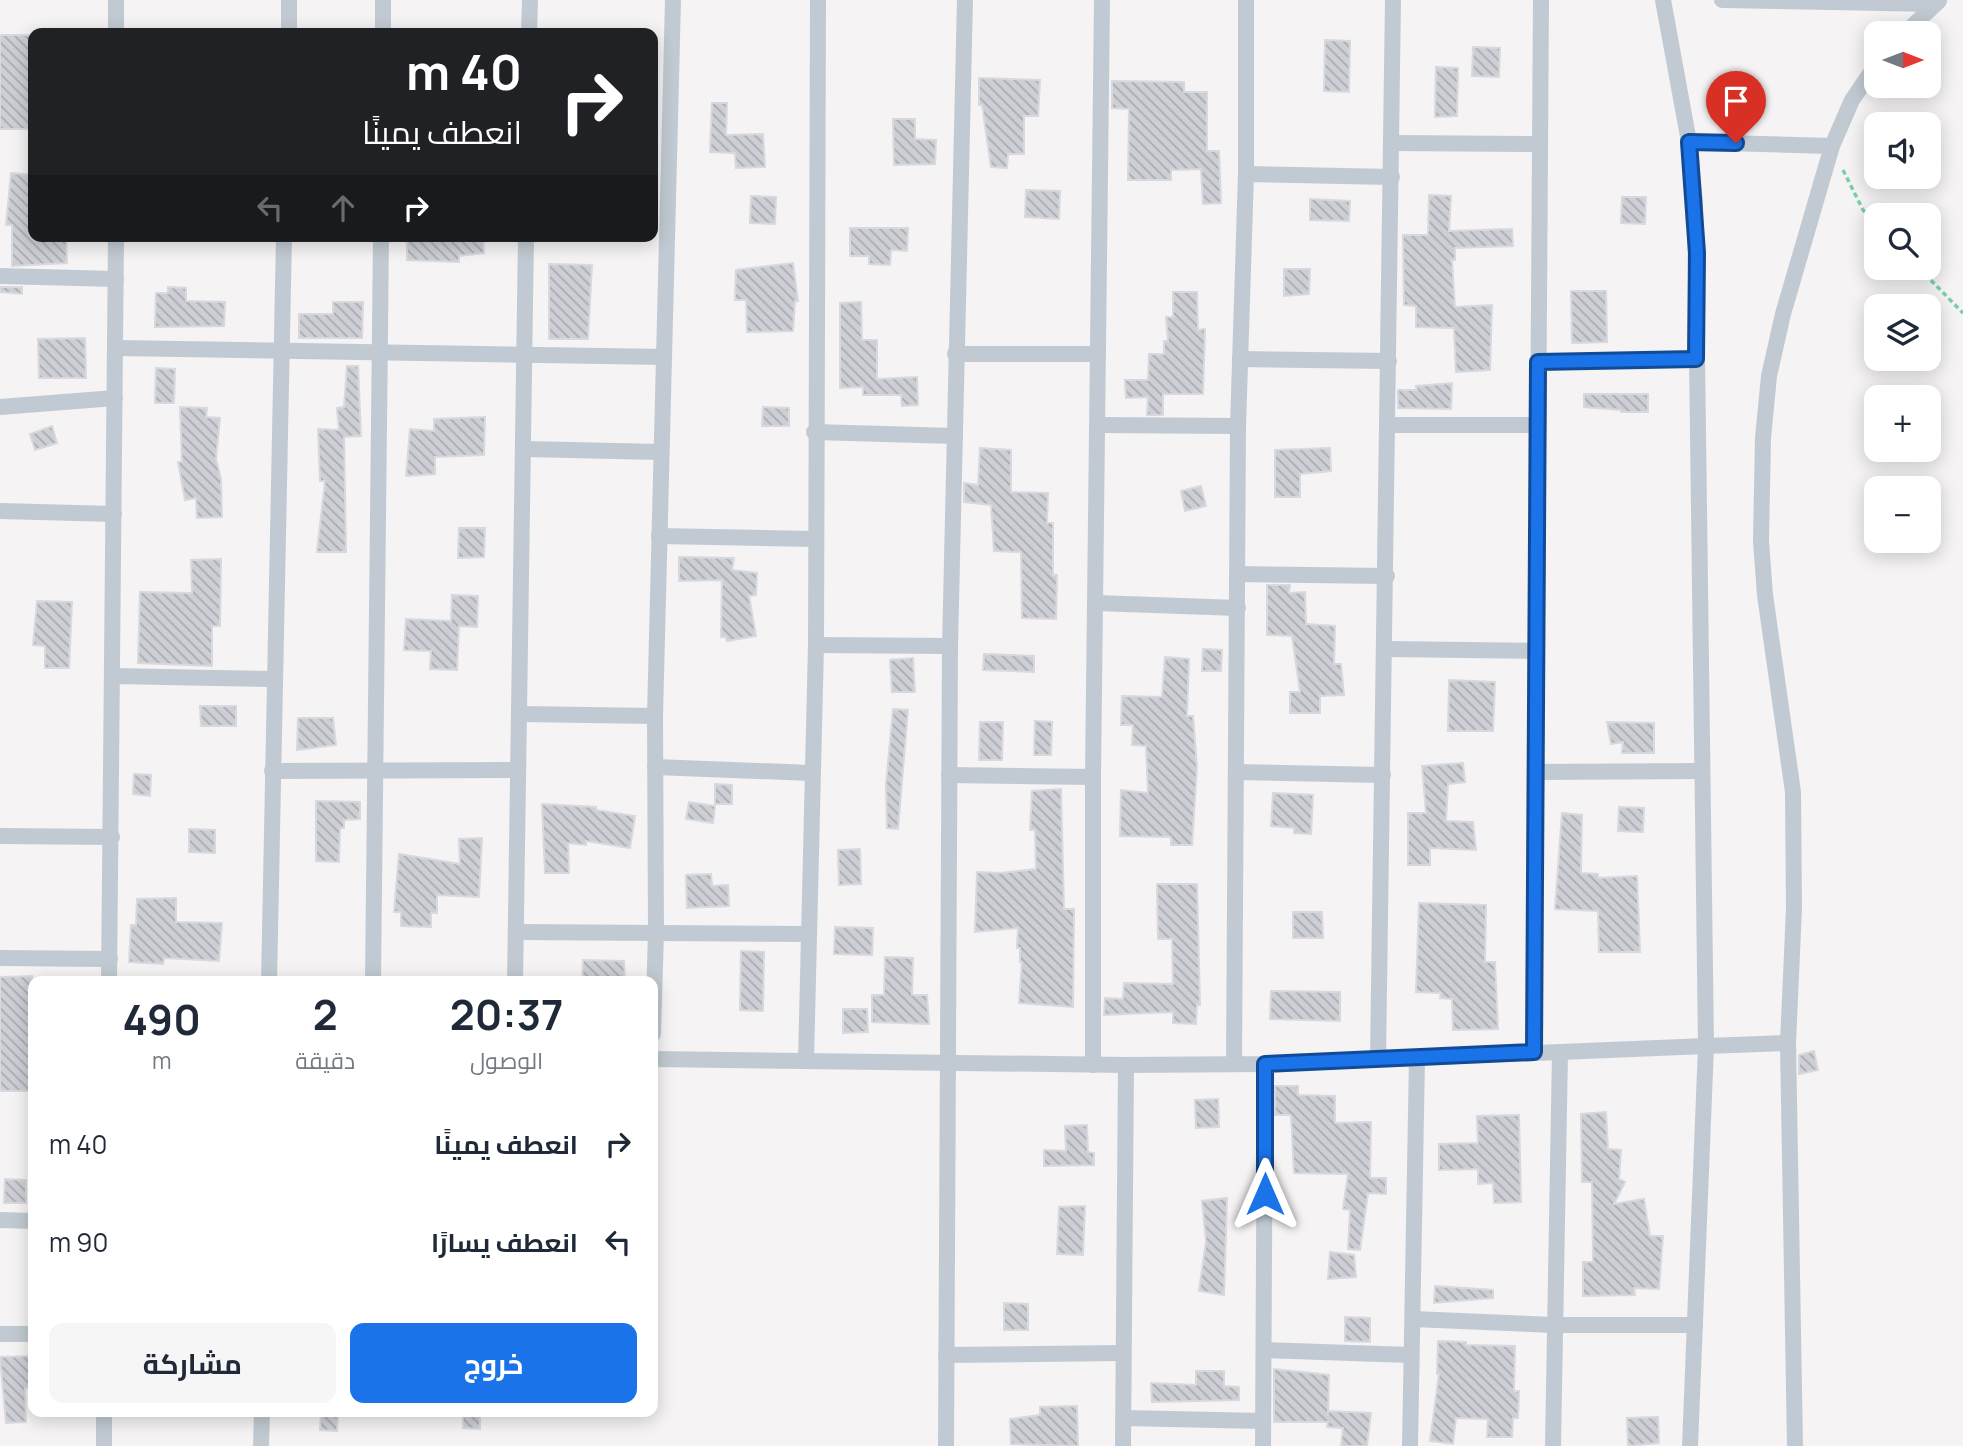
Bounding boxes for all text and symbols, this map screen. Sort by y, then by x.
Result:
north arrow [1864,21,1941,98]
map controls [1864,21,1941,553]
text: 40 m [406,38,522,105]
icon: right [546,56,637,147]
pin [1706,71,1766,143]
icon: arrive [1717,82,1755,120]
text: انعطف يمينًا [362,110,522,154]
button: sound [1864,112,1941,189]
icon: left [251,189,289,227]
icon: ahead [324,189,362,227]
icon: right [397,189,435,227]
button: search [1864,203,1941,280]
button: layers [1864,294,1941,371]
button: + [1864,385,1941,462]
button: − [1864,476,1941,553]
text: 2 [313,985,338,1043]
text: 20:37 [450,985,564,1043]
text: 490 [123,990,201,1048]
text: m [152,1044,171,1076]
text: دقيقة [295,1044,355,1076]
text: الوصول [470,1044,543,1076]
icon: right [599,1125,637,1163]
text: 40 m [49,1126,107,1162]
text: انعطف يمينًا [434,1126,578,1162]
position arrow [1228,1157,1302,1231]
icon: left [599,1223,637,1261]
text: 90 m [49,1224,108,1260]
text: انعطف يسارًا [431,1224,578,1260]
button: مشاركة [49,1323,336,1403]
button: خروج [350,1323,637,1403]

